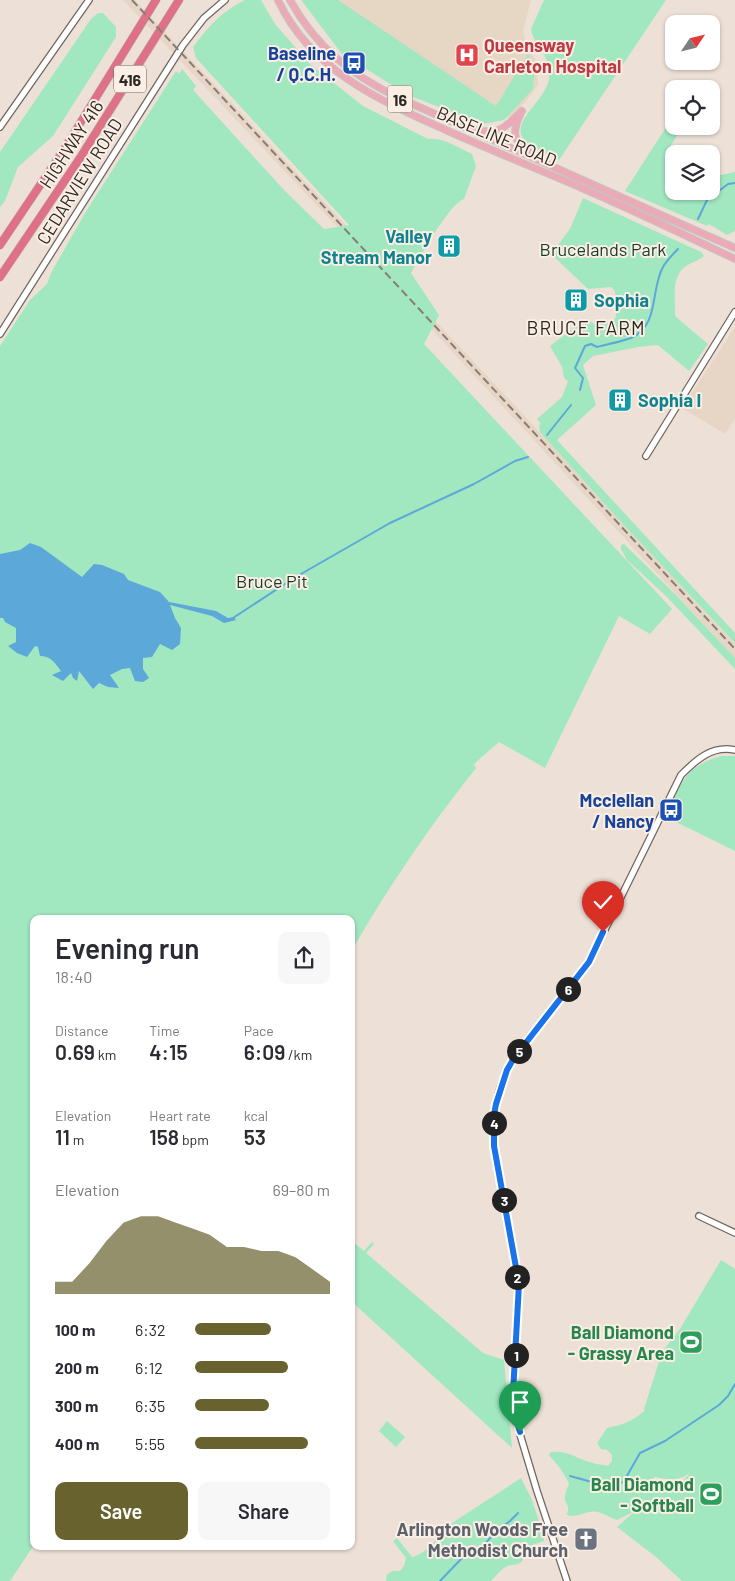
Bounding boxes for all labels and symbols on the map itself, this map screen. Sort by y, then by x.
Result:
north arrow [665,15,720,70]
place label: Queensway Carleton Hospital [484,34,621,77]
place label: Baseline / Q.C.H. [268,42,336,85]
hospital icon: Queensway Carleton Hospital [454,42,480,68]
bus stop icon: Baseline / Q.C.H. [341,50,367,76]
road number: 416 [114,66,146,92]
road number: 16 [388,86,412,112]
street label: HIGHWAY 416 [34,96,108,192]
street label: BASELINE ROAD [434,101,560,171]
street label: CEDARVIEW ROAD [31,114,127,248]
place label: Valley Stream Manor [321,225,432,268]
building icon: Valley Stream Manor [436,233,462,259]
park label: Brucelands Park [540,238,666,260]
building icon: Sophia [563,287,589,313]
place label: Sophia [594,289,649,311]
district label: BRUCE FARM [526,316,646,339]
building icon: Sophia I [607,387,633,413]
place label: Sophia I [638,389,701,411]
park label: Bruce Pit [236,570,308,592]
place label: Mcclellan / Nancy [580,789,654,832]
bus stop icon: Mcclellan / Nancy [658,797,684,823]
pin [582,881,624,932]
pin: 6 [556,976,580,1002]
pin: 5 [506,1038,532,1064]
pin: 4 [482,1110,506,1136]
pin: 3 [492,1188,516,1212]
pin: 2 [504,1264,530,1290]
place label: Ball Diamond - Grassy Area [568,1321,674,1364]
sports icon: Ball Diamond - Grassy Area [678,1329,704,1355]
pin: 1 [504,1342,528,1368]
pin [499,1381,541,1432]
place label: Ball Diamond - Softball [591,1473,694,1516]
sports icon: Ball Diamond - Softball [698,1481,724,1507]
place label: Arlington Woods Free Methodist Church [397,1518,568,1561]
church icon: Arlington Woods Free Methodist Church [573,1526,599,1552]

